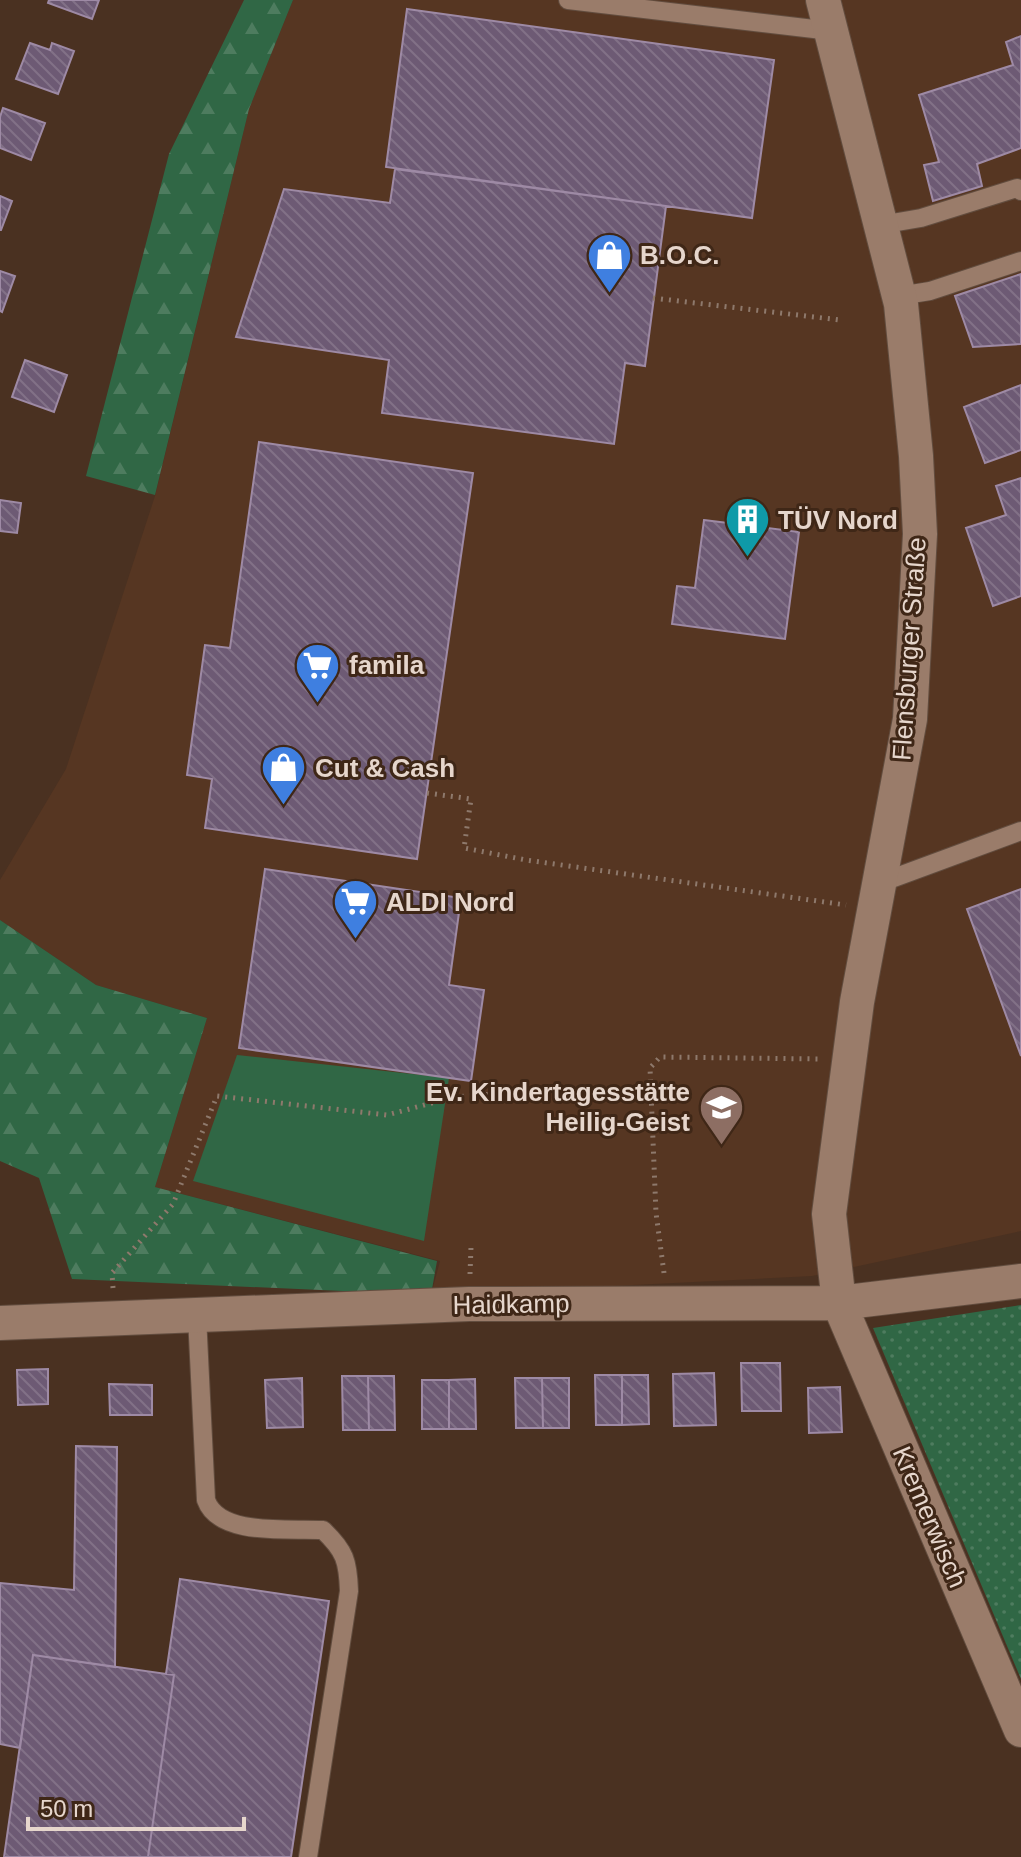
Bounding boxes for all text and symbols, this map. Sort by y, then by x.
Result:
shop icon: B.O.C. [585,231,633,294]
place label: B.O.C. [640,240,719,270]
building icon: TÜV Nord [723,496,771,559]
place label: TÜV Nord [778,505,898,535]
street label: Flensburger Straße [886,536,932,762]
supermarket icon: famila [294,641,342,704]
place label: famila [349,650,425,680]
shop icon: Cut & Cash [260,744,308,807]
place label: Cut & Cash [315,753,455,783]
supermarket icon: ALDI Nord [331,878,379,941]
place label: ALDI Nord [386,887,515,917]
place label: Ev. Kindertagesstätte Heilig-Geist [426,1077,690,1137]
school or university icon: Ev. Kindertagesstätte Heilig-Geist [697,1083,745,1146]
street label: Haidkamp [452,1288,570,1320]
street label: Kremerwisch [887,1442,973,1592]
scale bar [28,1781,244,1831]
text: 50 m [40,1795,93,1822]

